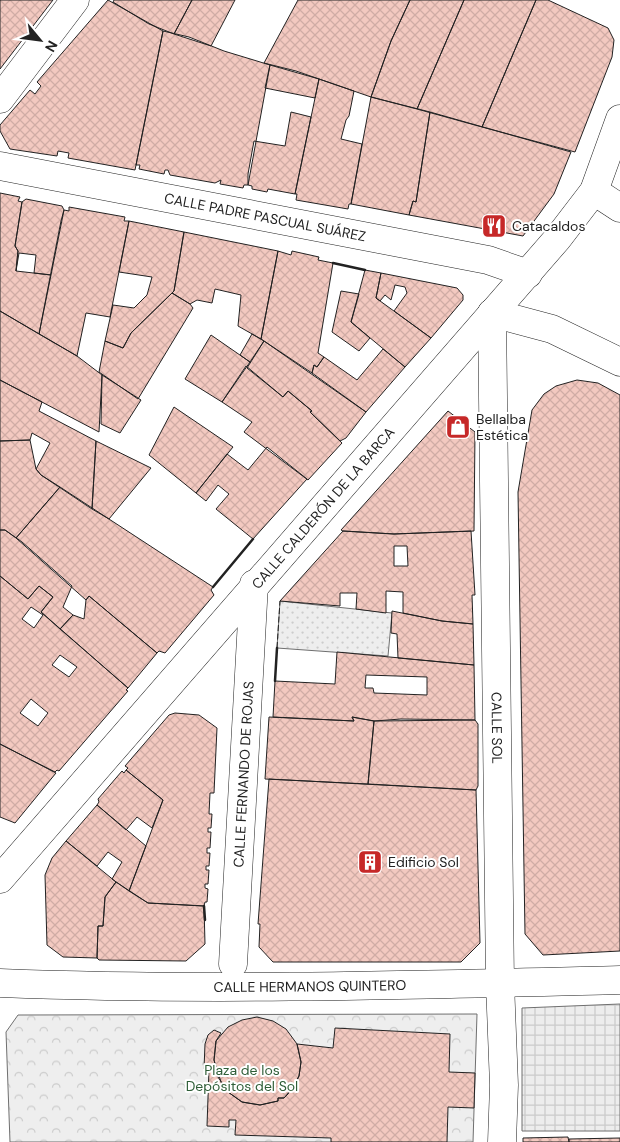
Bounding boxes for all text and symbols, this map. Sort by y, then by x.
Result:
north arrow [15,15,65,65]
text: N [41,37,62,55]
street label: CALLE PADRE PASCUAL SUÁREZ [163,189,367,245]
restaurant icon: Catacaldos [481,213,507,239]
place label: Catacaldos [512,217,585,235]
place label: Bellalba Estética [476,410,528,444]
shop icon: Bellalba Estética [445,414,471,440]
street label: CALLE CALDERÓN DE LA BARCA [248,423,398,593]
street label: CALLE FERNANDO DE ROJAS [229,681,258,868]
street label: CALLE SOL [488,692,506,764]
building icon: Edificio Sol [357,849,383,875]
place label: Edificio Sol [388,853,459,871]
street label: CALLE HERMANOS QUINTERO [214,976,407,996]
park label: Plaza de los Depósitos del Sol [186,1061,298,1095]

